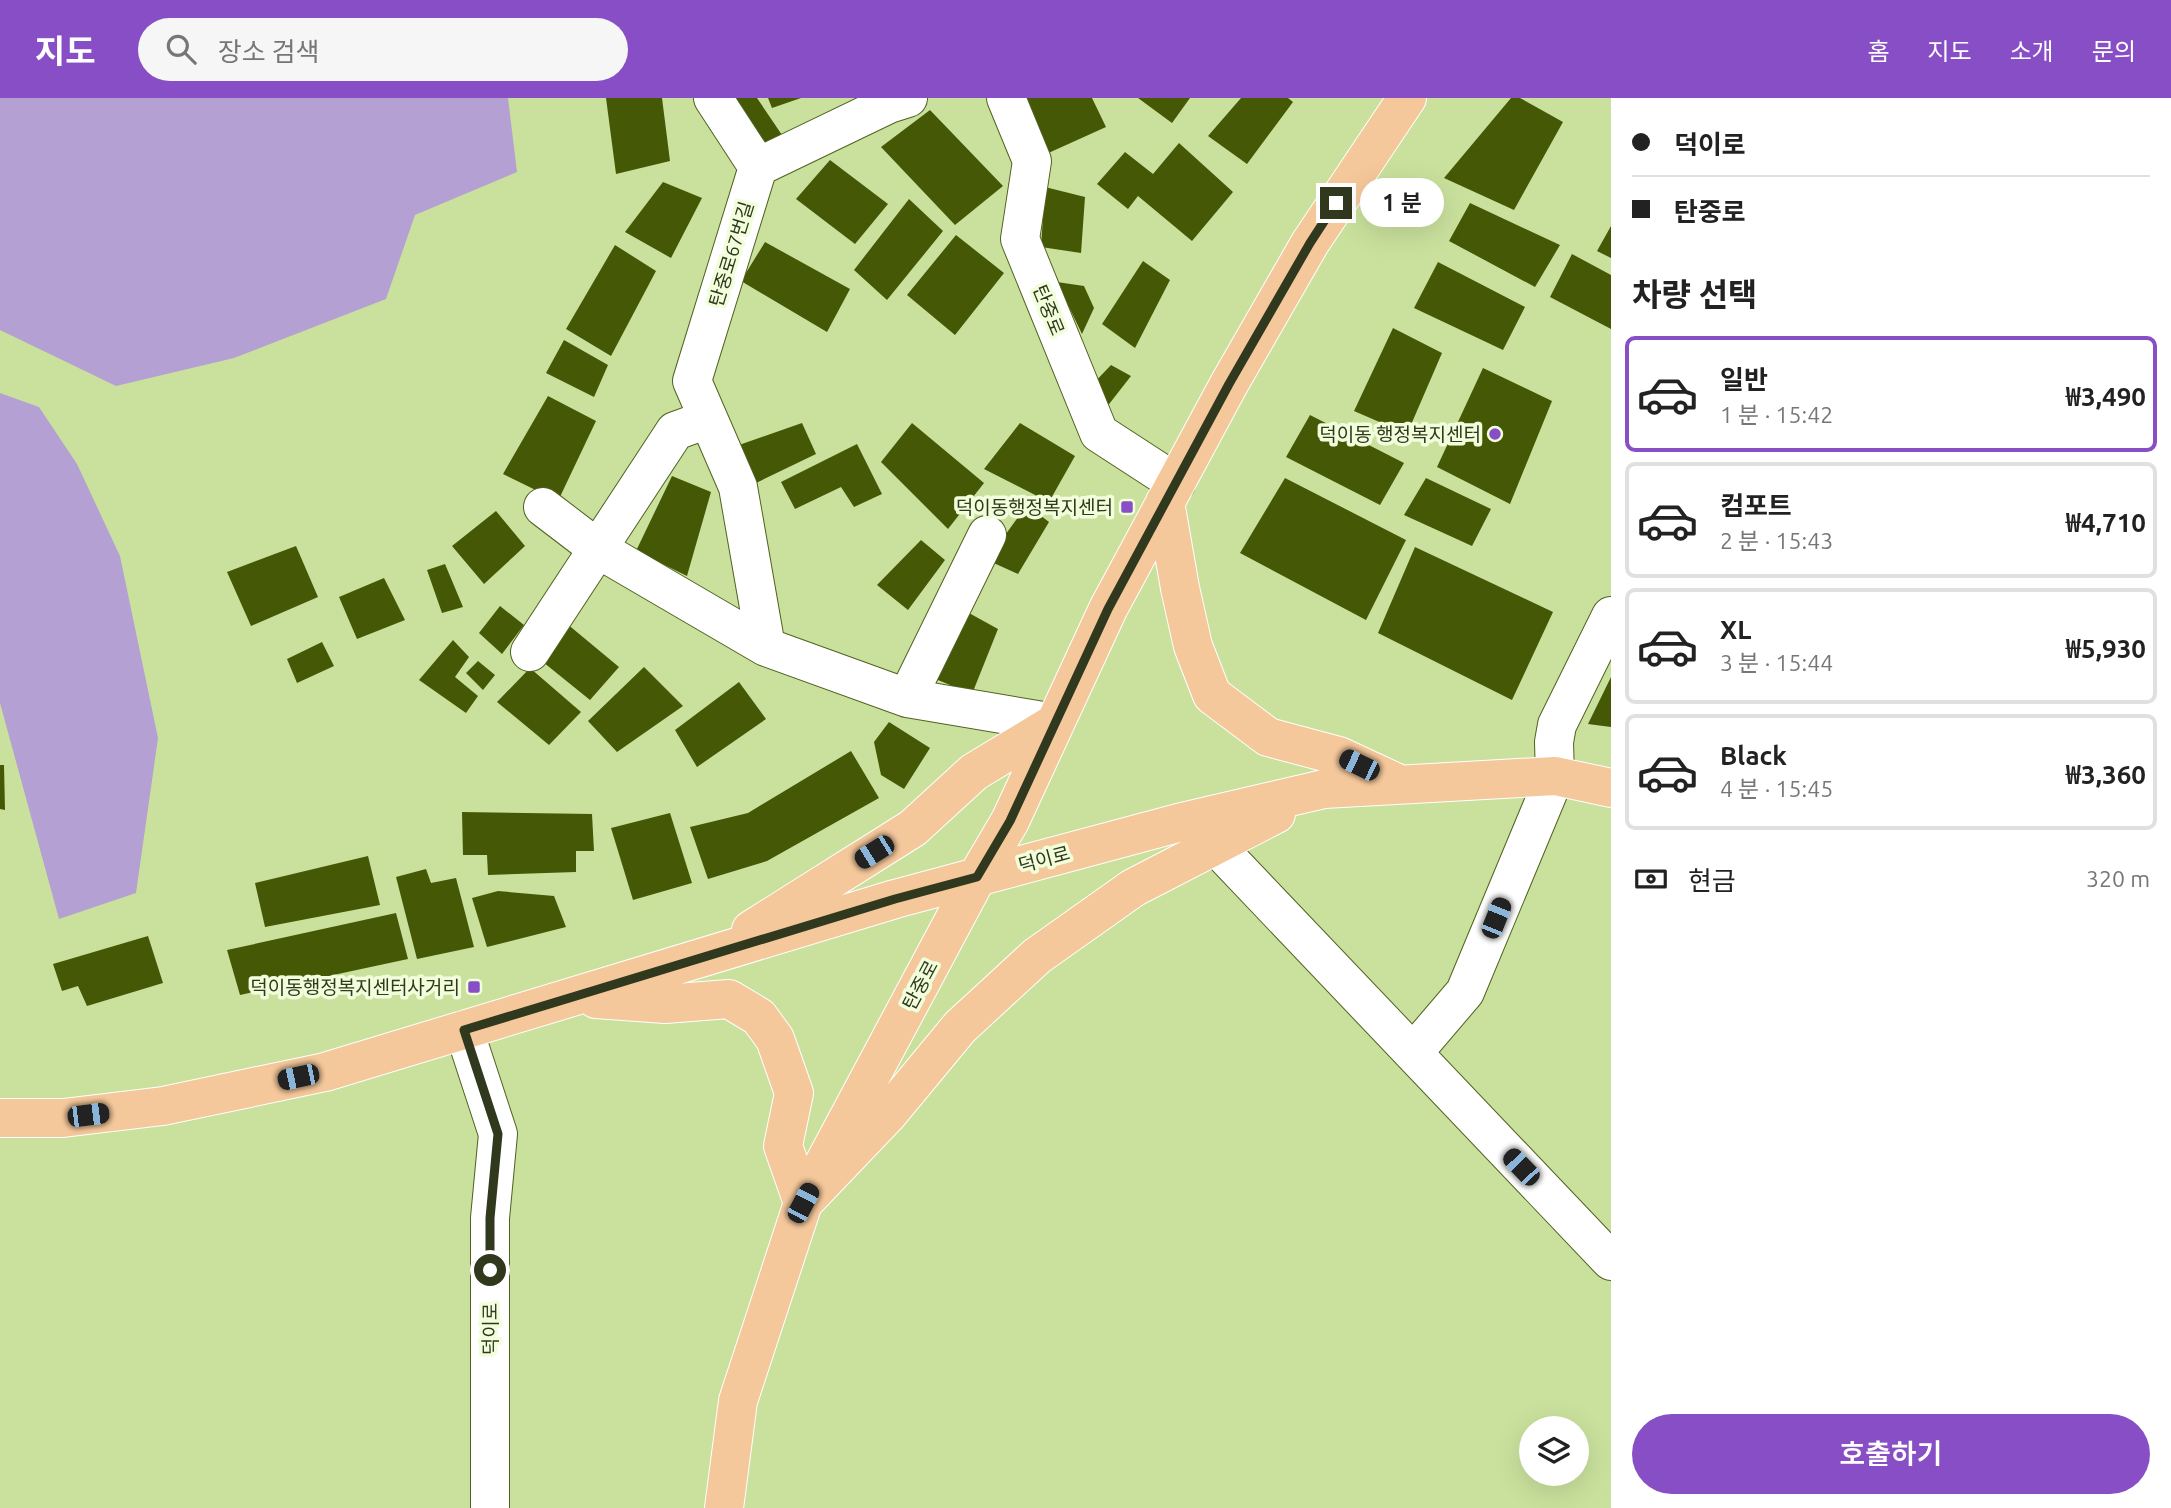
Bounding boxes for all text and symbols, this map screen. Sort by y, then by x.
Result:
search box [138,18,628,81]
icon: search [162,30,200,68]
text: 지도 [35,32,96,69]
text: 장소 검색 [218,37,319,66]
text: 홈 [1867,38,1889,65]
text: 지도 [1927,38,1972,65]
text: 소개 [2010,38,2054,65]
text: 문의 [2092,38,2136,65]
text: 덕이로 [1674,130,1746,159]
callout: 1 분 [1360,178,1444,228]
route end [1320,187,1352,219]
text: 1 분 [1382,190,1422,215]
text: 탄중로 [1674,197,1746,226]
street label: 탄중로67번길 [705,199,757,309]
text: 차량 선택 [1632,276,1757,312]
street label: 탄중로 [1029,282,1069,338]
icon: car [1636,363,1699,426]
text: 일반 [1720,365,1768,394]
text: ₩3,490 [2066,382,2146,411]
text: 1 분 · 15:42 [1720,402,1833,427]
place label: 덕이동 행정복지센터 [1319,423,1481,445]
marker: 덕이동 행정복지센터 [1487,426,1503,442]
icon: car [1636,489,1699,552]
text: 컴포트 [1720,491,1792,520]
place label: 덕이동행정복지센터 [956,496,1113,518]
marker: 덕이동행정복지센터 [1119,499,1135,515]
text: ₩4,710 [2066,508,2146,537]
text: 2 분 · 15:43 [1720,528,1833,553]
icon: car [1636,615,1699,678]
text: XL [1720,615,1751,644]
text: ₩5,930 [2066,634,2146,663]
text: 3 분 · 15:44 [1720,650,1833,675]
icon: car [1636,741,1699,804]
text: Black [1720,741,1787,770]
car [1336,746,1383,784]
text: ₩3,360 [2066,760,2146,789]
text: 4 분 · 15:45 [1720,776,1833,801]
car [851,832,898,872]
street label: 덕이로 [1016,842,1072,876]
icon: cash [1632,860,1670,898]
text: 현금 [1688,866,1736,895]
text: 320 m [2086,866,2150,891]
car [1479,895,1514,941]
street label: 탄중로 [898,957,942,1013]
place label: 덕이동행정복지센터사거리 [250,976,460,998]
marker: 덕이동행정복지센터사거리 [466,979,482,995]
car [276,1062,321,1092]
car [66,1102,111,1128]
car [1499,1145,1544,1189]
car [784,1180,823,1226]
route start [474,1254,506,1286]
street label: 덕이로 [479,1303,501,1355]
button: 호출하기 [1632,1414,2150,1494]
map controls [1519,1416,1589,1486]
button: layers [1519,1416,1589,1486]

